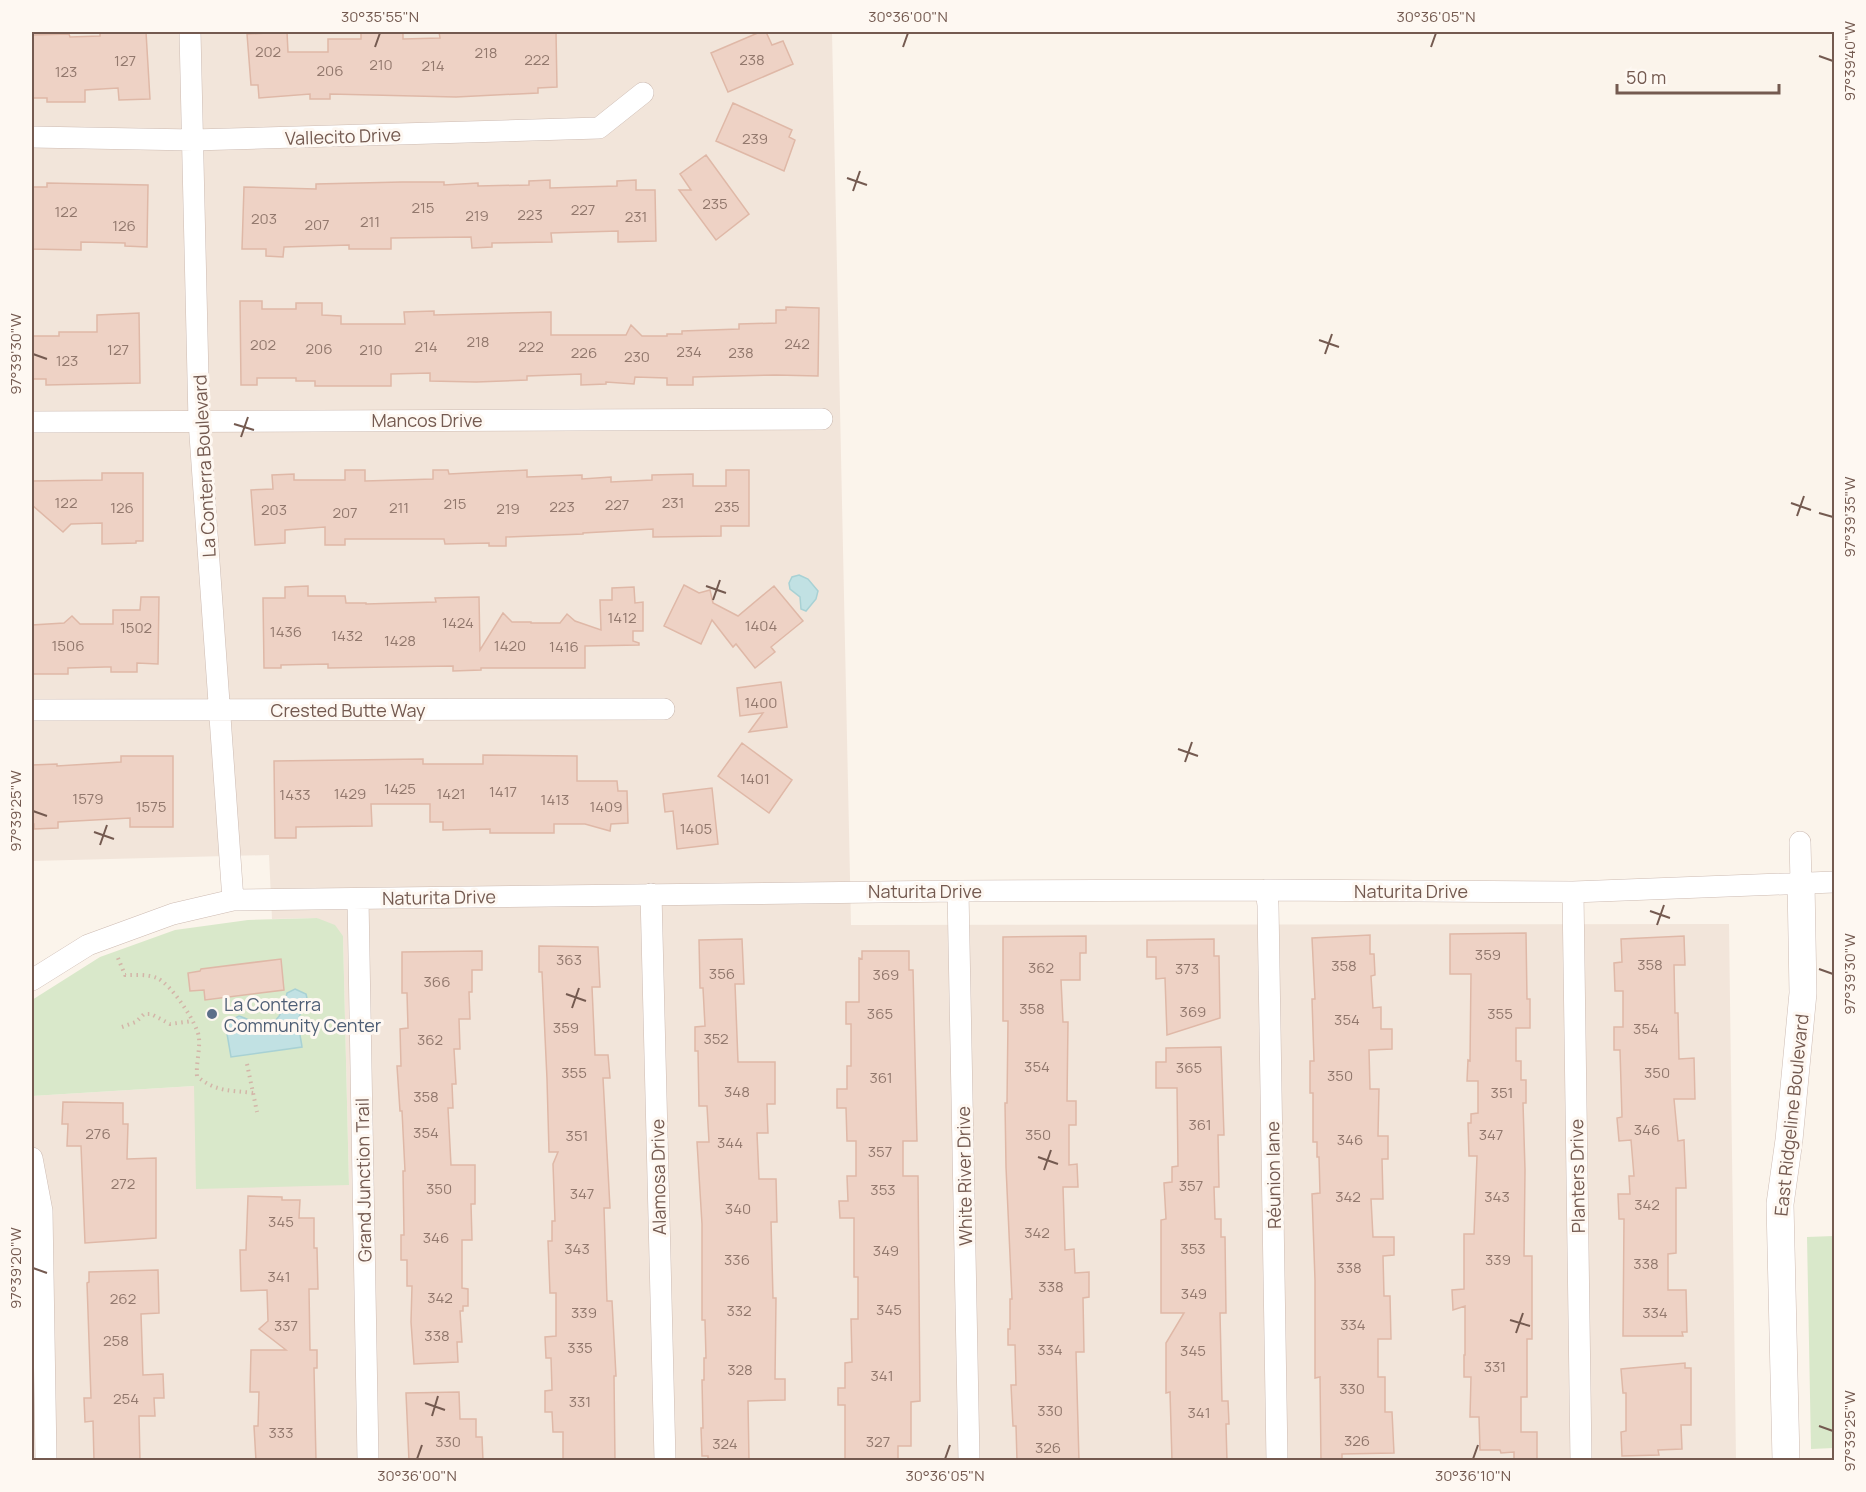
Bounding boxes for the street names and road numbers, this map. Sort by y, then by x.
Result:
street label: Vallecito Drive [285,122,401,150]
street label: La Conterra Boulevard [187,374,221,558]
street label: Mancos Drive [371,408,483,432]
street label: Crested Butte Way [271,698,426,722]
street label: Naturita Drive [868,879,982,903]
street label: Naturita Drive [1354,879,1468,903]
street label: Naturita Drive [382,884,496,910]
street label: East Ridgeline Boulevard [1768,1013,1814,1217]
street label: Grand Junction Trail [350,1098,376,1262]
street label: White River Drive [951,1106,977,1246]
street label: Alamosa Drive [645,1119,671,1235]
street label: Planters Drive [1564,1119,1590,1233]
street label: Réunion lane [1260,1121,1286,1229]

